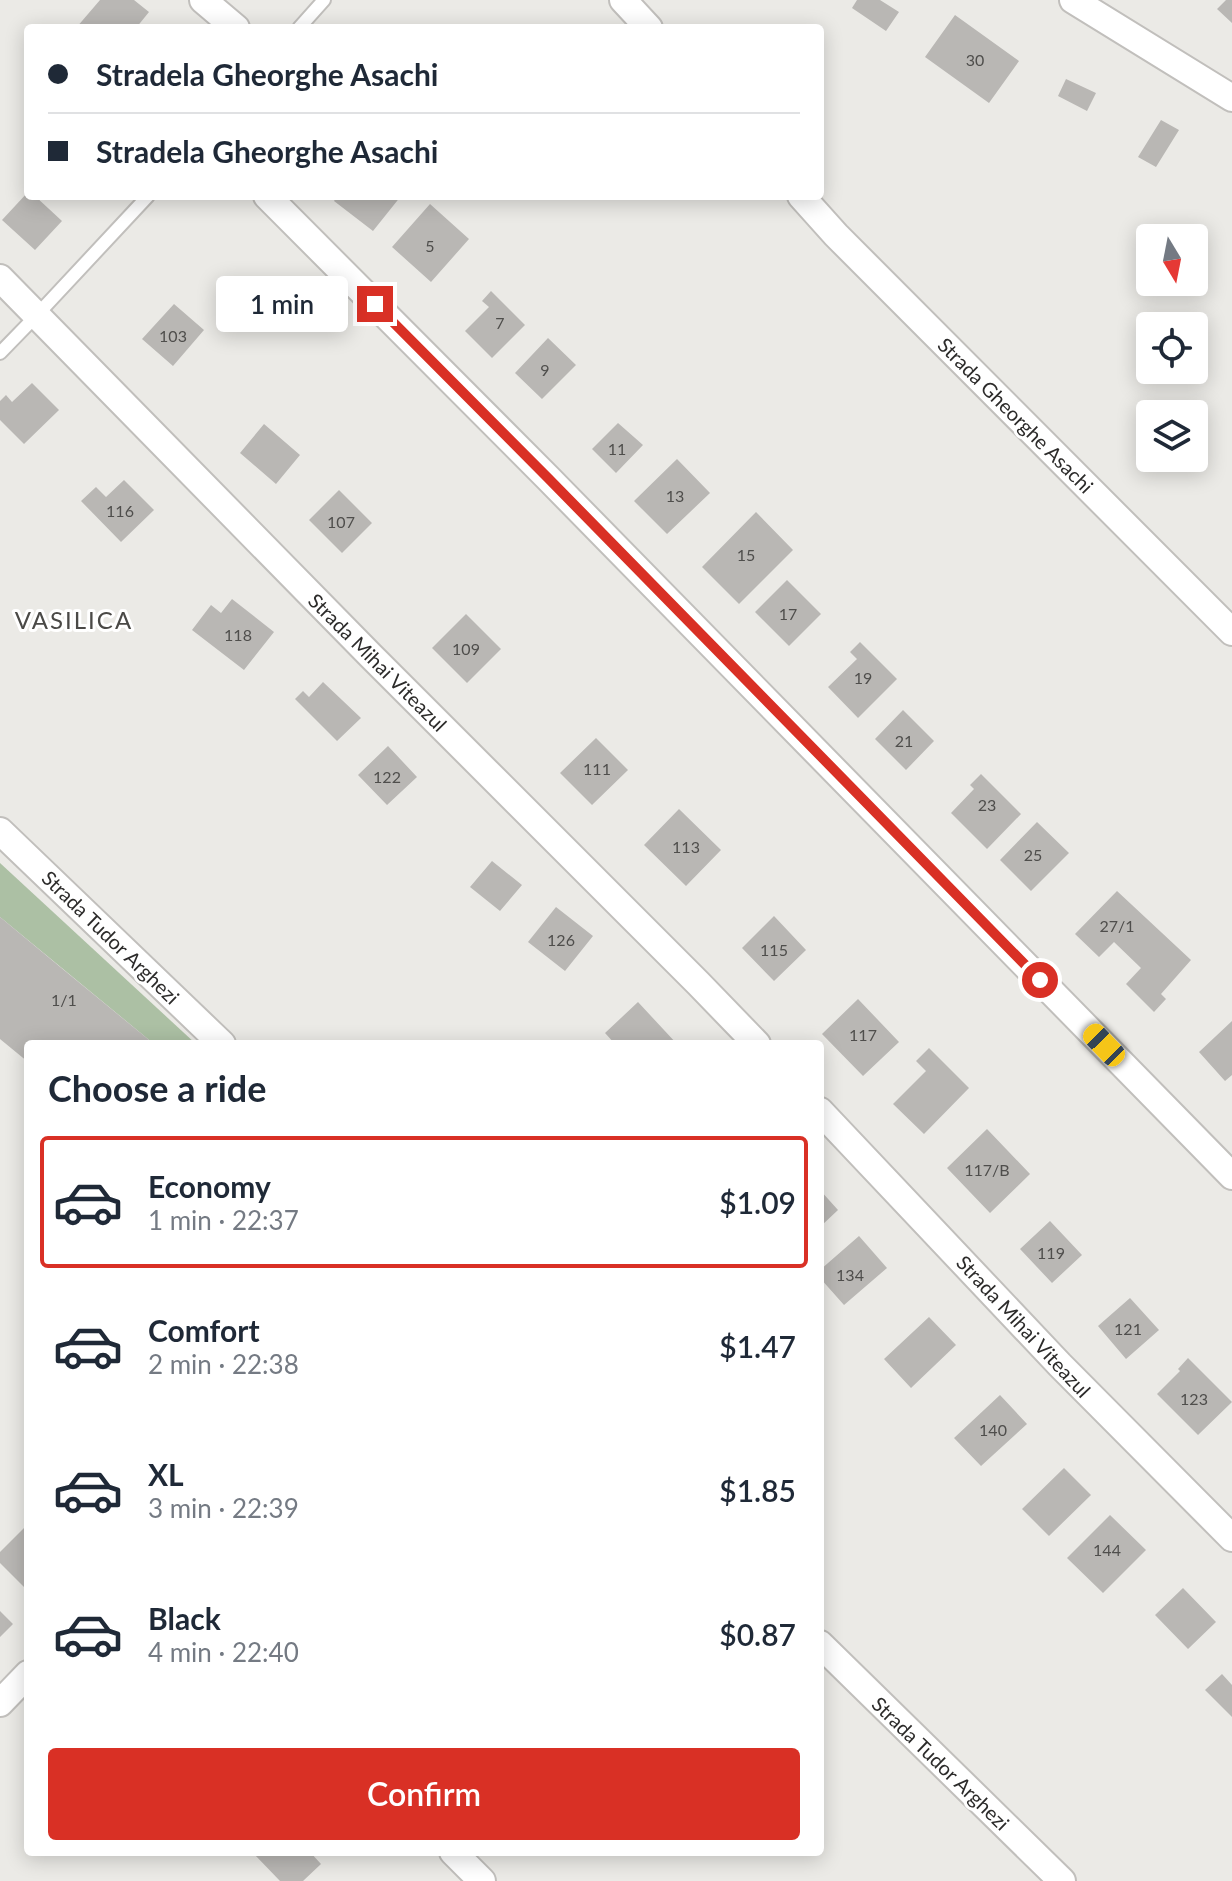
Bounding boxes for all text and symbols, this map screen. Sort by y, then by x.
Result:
house number: 30 [966,50,984,69]
text: Stradela Gheorghe Asachi [96,56,438,92]
text: Stradela Gheorghe Asachi [96,133,438,169]
north arrow [1136,224,1208,296]
map controls [1136,224,1208,472]
house number: 5 [425,236,435,255]
callout: 1 min [215,276,347,332]
route end [357,286,393,322]
text: 1 min [250,288,314,320]
button: locate [1136,312,1208,384]
house number: 7 [495,313,505,332]
house number: 103 [159,326,187,345]
street label: Strada Gheorghe Asachi [933,332,1099,498]
house number: 9 [540,360,550,379]
button: layers [1136,400,1208,472]
house number: 11 [608,439,626,458]
house number: 13 [666,486,684,505]
house number: 116 [106,501,134,520]
house number: 107 [327,512,355,531]
house number: 15 [737,545,755,564]
street label: Strada Mihai Viteazul [304,588,452,736]
house number: 17 [779,604,797,623]
district label: VASILICA [15,605,133,634]
house number: 118 [224,625,252,644]
house number: 109 [452,639,480,658]
house number: 19 [854,668,872,687]
house number: 21 [895,731,913,750]
house number: 111 [583,759,611,778]
house number: 122 [373,767,401,786]
house number: 23 [978,795,996,814]
house number: 113 [672,837,700,856]
house number: 25 [1024,845,1042,864]
street label: Strada Tudor Arghezi [37,865,185,1009]
house number: 27/1 [1099,916,1135,935]
house number: 126 [547,930,575,949]
house number: 115 [760,940,788,959]
route start [1022,962,1058,998]
house number: 1/1 [51,990,77,1009]
car [1079,1019,1129,1071]
house number: 117 [849,1025,877,1044]
text: Choose a ride [48,1066,267,1110]
house number: 117/B [964,1160,1010,1179]
icon: car [52,1166,124,1238]
text: Economy [148,1168,271,1204]
text: $1.09 [719,1184,796,1220]
text: 1 min · 22:37 [148,1204,299,1236]
house number: 119 [1037,1243,1065,1262]
street label: Strada Mihai Viteazul [952,1250,1096,1402]
house number: 134 [836,1265,864,1284]
icon: car [52,1310,124,1382]
text: Comfort [148,1312,260,1348]
house number: 121 [1114,1319,1142,1338]
text: $1.47 [719,1328,796,1364]
text: 2 min · 22:38 [148,1348,299,1380]
house number: 123 [1180,1389,1208,1408]
house number: 140 [979,1420,1007,1439]
icon: car [52,1454,124,1526]
text: XL [148,1456,184,1492]
text: $1.85 [719,1472,796,1508]
text: 3 min · 22:39 [148,1492,299,1524]
house number: 144 [1093,1540,1121,1559]
icon: car [52,1598,124,1670]
text: Black [148,1600,221,1636]
text: $0.87 [719,1616,796,1652]
text: 4 min · 22:40 [148,1636,299,1668]
street label: Strada Tudor Arghezi [867,1691,1015,1835]
button: Confirm [48,1748,800,1840]

